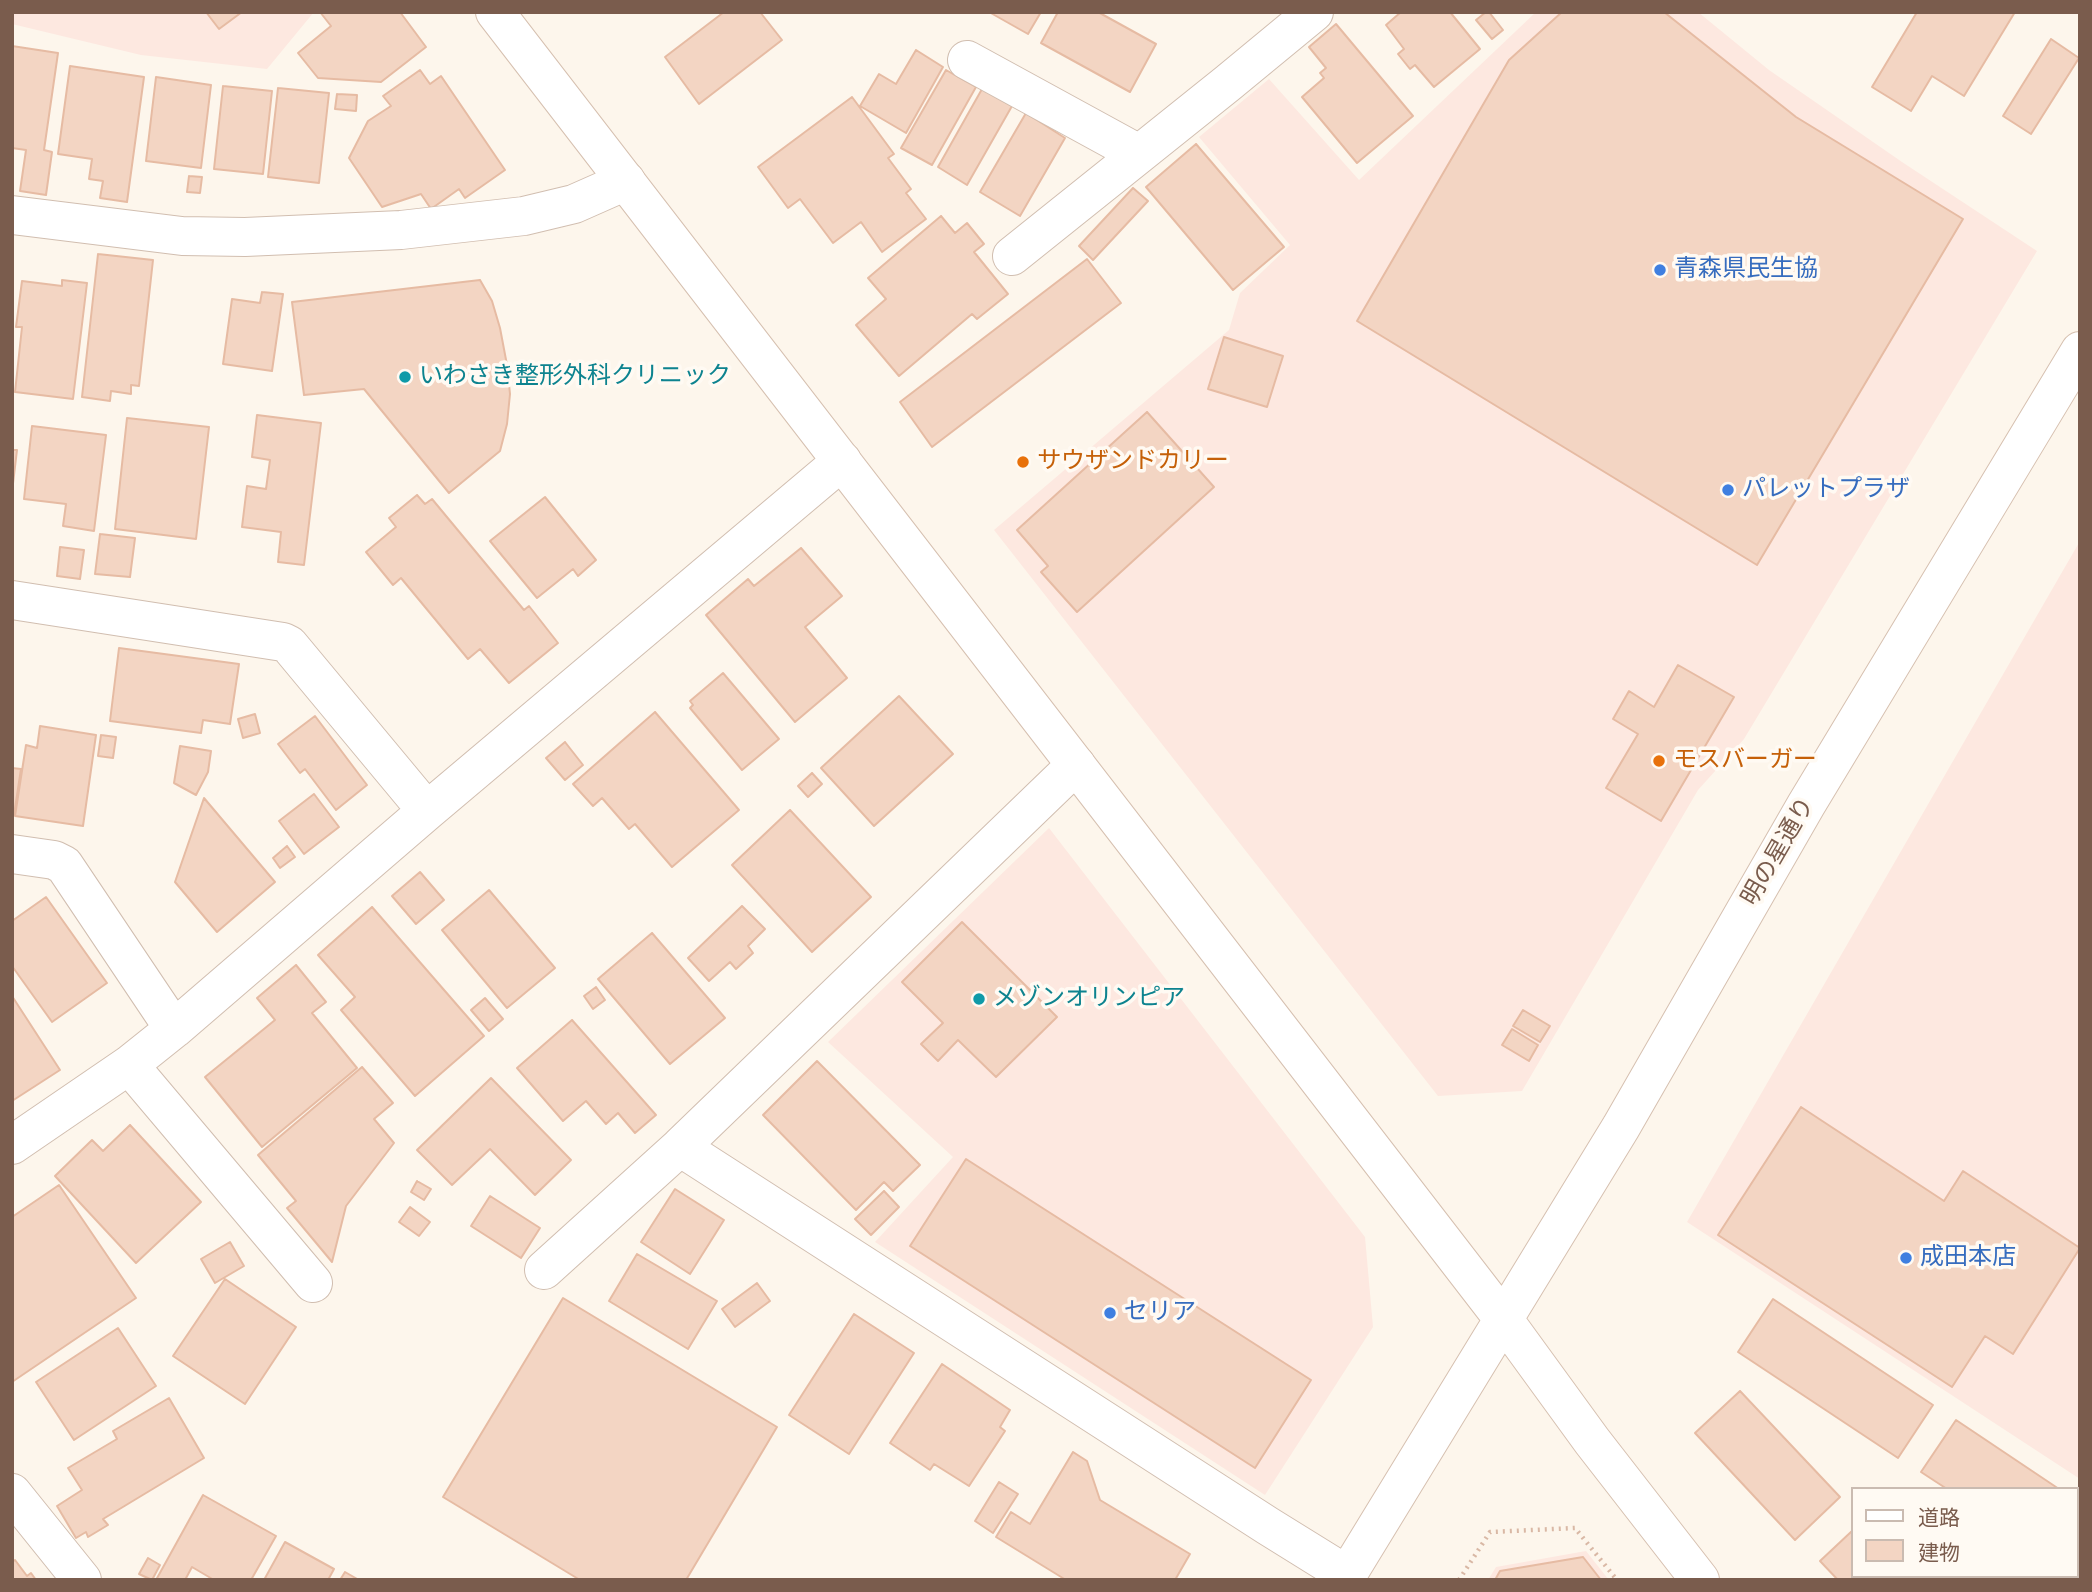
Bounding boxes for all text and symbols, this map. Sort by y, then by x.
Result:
place label: 青森県民生協 [1674,256,1818,284]
marker: 青森県民生協 [1652,262,1668,278]
place label: いわさき整形外科クリニック [419,363,731,391]
marker: いわさき整形外科クリニック [397,369,413,385]
place label: サウザンドカリー [1037,448,1229,476]
marker: サウザンドカリー [1015,454,1031,470]
place label: パレットプラザ [1742,476,1910,504]
marker: パレットプラザ [1720,482,1736,498]
place label: モスバーガー [1673,747,1817,775]
marker: モスバーガー [1651,753,1667,769]
street label: 明の星通り [1737,793,1821,911]
place label: メゾンオリンピア [993,985,1185,1013]
marker: メゾンオリンピア [971,991,987,1007]
place label: 成田本店 [1920,1244,2016,1272]
marker: 成田本店 [1898,1250,1914,1266]
place label: セリア [1124,1299,1196,1327]
marker: セリア [1102,1305,1118,1321]
legend [1850,1487,2078,1578]
text: 道路 [1918,1506,1960,1531]
text: 建物 [1918,1541,1960,1566]

